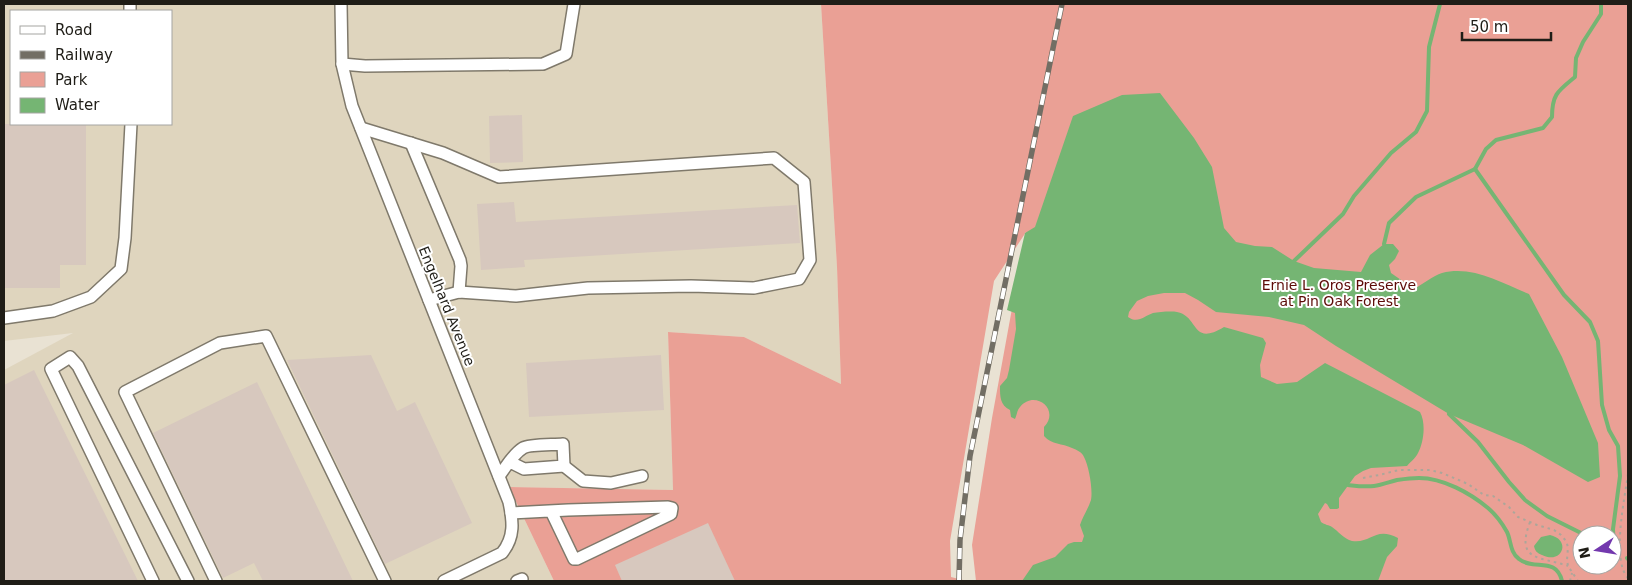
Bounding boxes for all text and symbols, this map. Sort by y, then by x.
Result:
legend [10,10,172,125]
scale bar [1462,10,1551,42]
text: 50 m [1470,18,1508,36]
text: Road [55,21,93,39]
text: Railway [55,46,113,64]
text: Park [55,71,88,89]
text: Water [55,96,100,114]
street label: Engelhard Avenue [416,244,478,368]
park label: Ernie L. Oros Preserve at Pin Oak Forest [1262,277,1416,309]
north arrow [1572,525,1622,575]
text: N [1575,545,1593,560]

